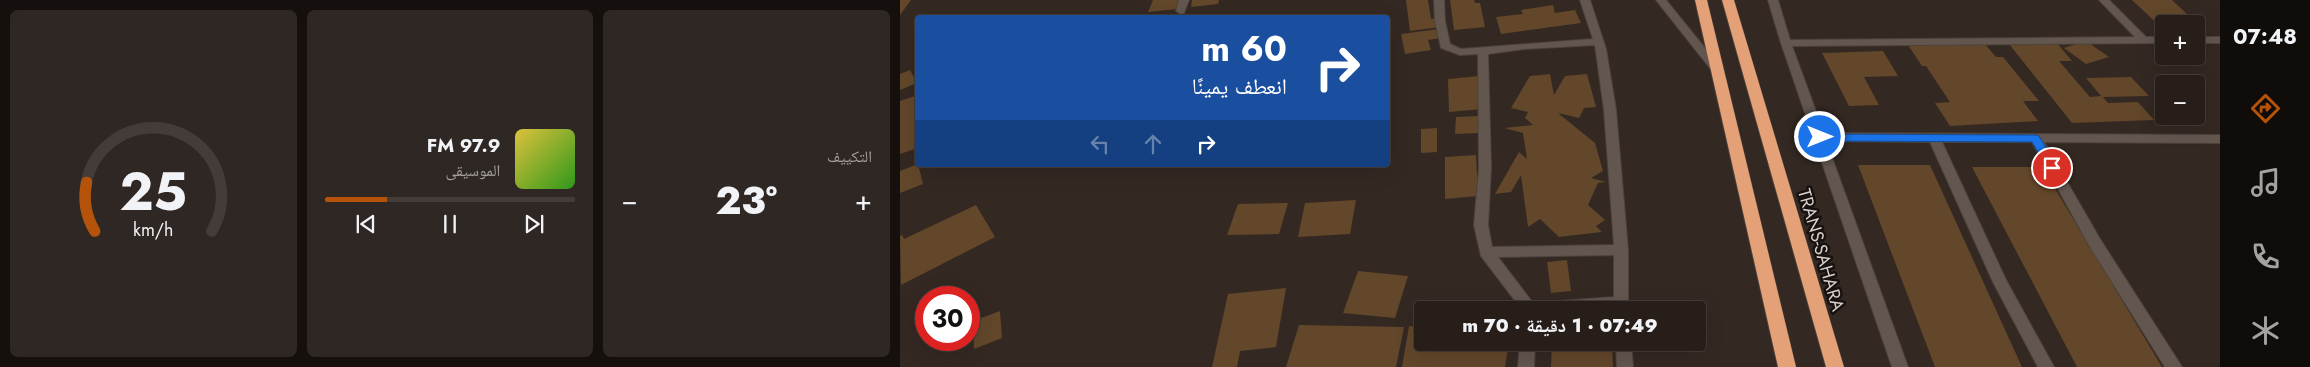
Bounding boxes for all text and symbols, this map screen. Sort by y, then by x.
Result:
map controls [2155,15,2205,125]
button: + [2155,15,2205,65]
text: 07:48 [2233,20,2297,52]
text: 60 m [1201,24,1287,74]
icon: right [1305,35,1370,100]
text: انعطف يمينًا [1192,70,1287,102]
button: − [2155,75,2205,125]
icon: directions [2248,91,2283,126]
position arrow [1793,110,1845,162]
icon: left [1086,130,1114,158]
icon: ahead [1139,130,1167,158]
icon: right [1192,130,1220,158]
text: 97.9 FM [427,132,500,159]
text: التكييف [827,145,872,168]
pin [2031,147,2073,189]
text: 25 [120,154,187,230]
icon: arrive [2038,154,2066,182]
text: الموسيقى [446,159,500,182]
icon: music [2248,165,2283,200]
text: 23° [715,173,777,228]
text: − [621,180,638,221]
text: + [855,180,872,221]
street label: TRANS-SAHARA [1791,186,1851,314]
icon: previous [352,210,380,238]
icon: pause [436,210,464,238]
icon: next [520,210,548,238]
text: km/h [133,217,174,243]
icon: phone [2248,239,2283,274]
speed limit sign: 30 [915,286,980,351]
text: 07:49 · 1 دقيقة · 70 m [1462,312,1658,339]
icon: climate [2248,313,2283,348]

